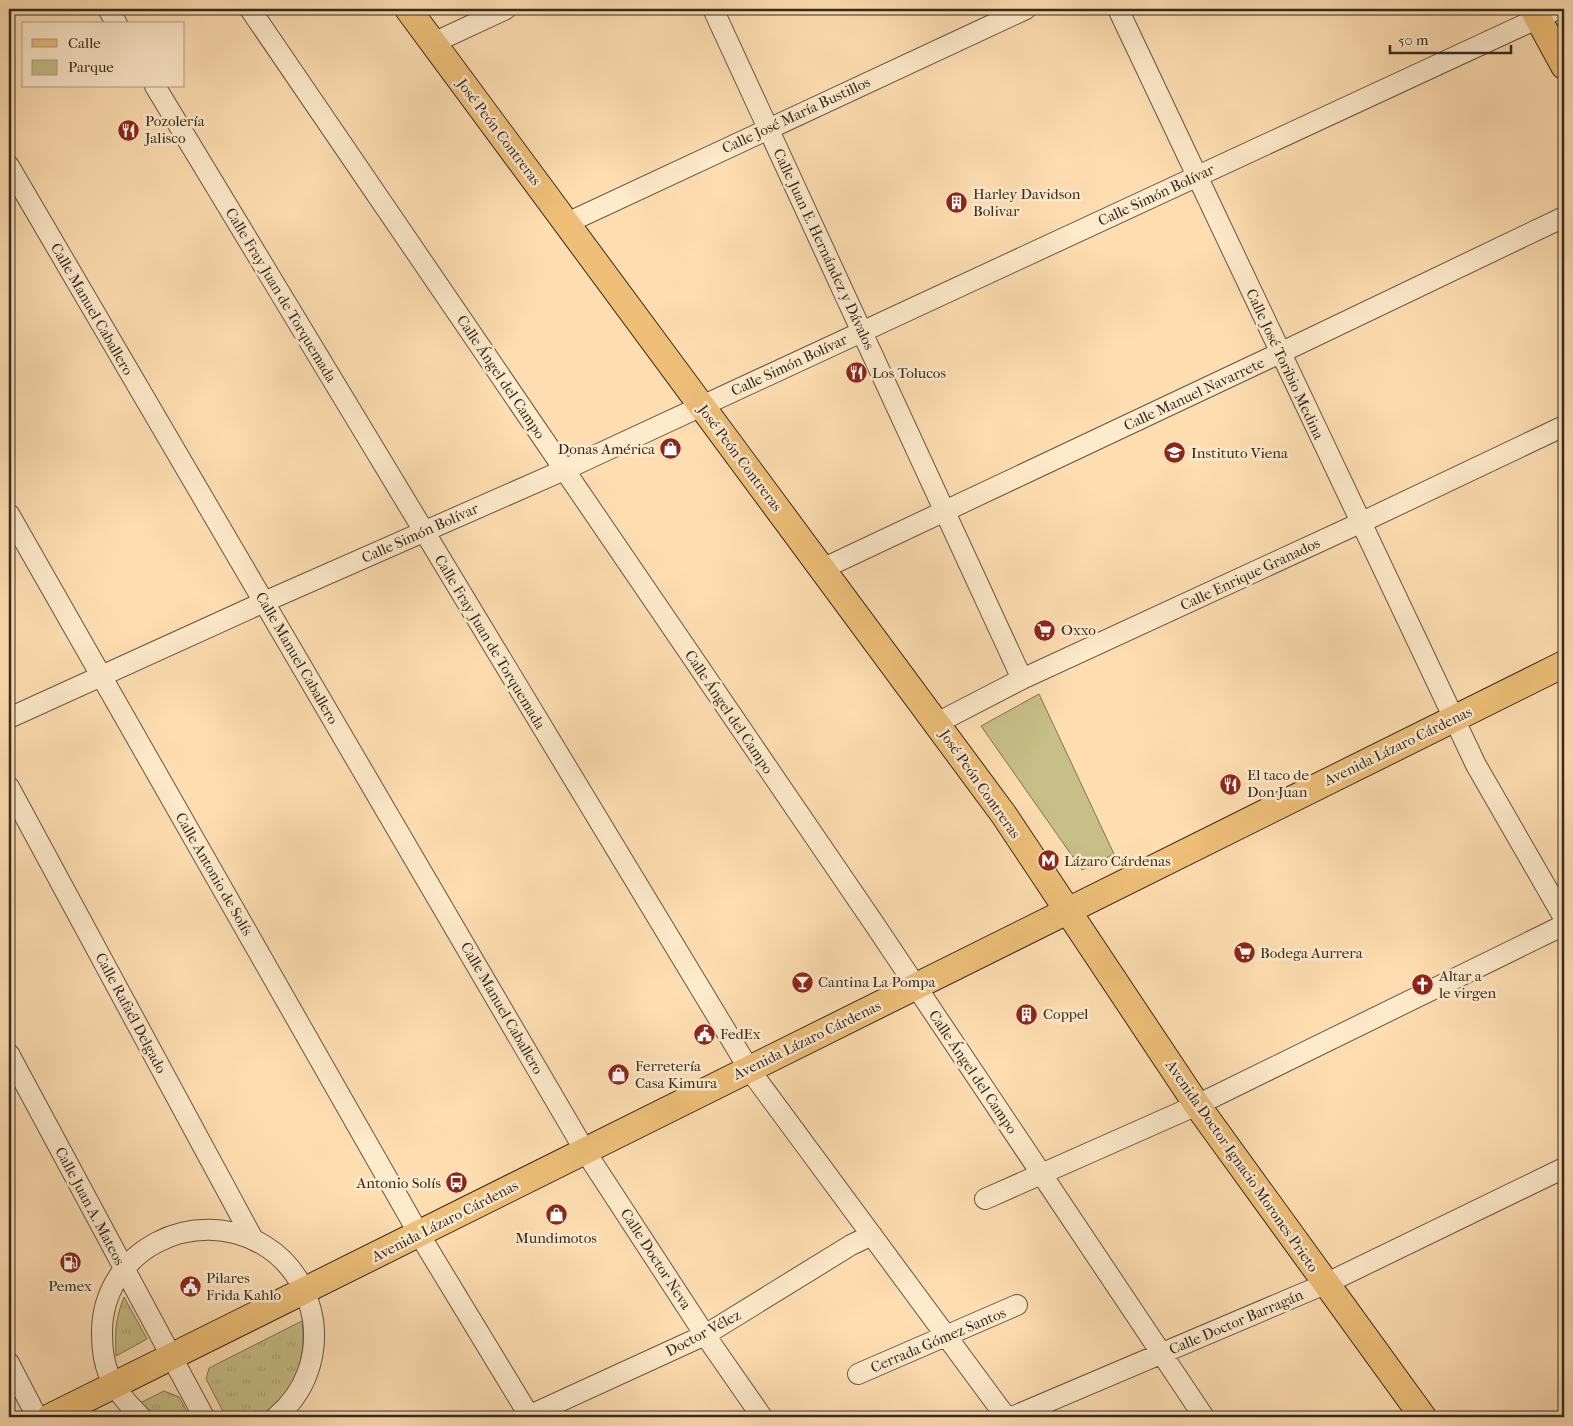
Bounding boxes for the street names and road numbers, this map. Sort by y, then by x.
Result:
street label: Calle José María Bustillos [719,73,873,157]
street label: José Peón Contreras [452,74,545,189]
street label: Calle Juan E. Hernández y Dávalos [769,146,879,353]
street label: Calle Simón Bolívar [1095,160,1217,230]
street label: Calle Fray Juan de Torquemada [222,204,341,386]
street label: Calle Manuel Caballero [47,240,137,379]
street label: Calle José Toribio Medina [1242,286,1328,443]
street label: Calle Ángel del Campo [453,312,549,443]
street label: Calle Simón Bolívar [728,330,850,400]
street label: Calle Manuel Navarrete [1121,353,1268,435]
street label: José Peón Contreras [693,400,786,515]
street label: Calle Simón Bolívar [359,499,482,567]
street label: Calle Enrique Granados [1177,533,1323,614]
street label: Calle Fray Juan de Torquemada [431,551,550,733]
street label: Calle Manuel Caballero [252,589,342,728]
street label: Calle Ángel del Campo [681,647,777,778]
street label: Avenida Lázaro Cárdenas [1320,702,1475,790]
street label: José Peón Contreras [935,725,1025,842]
street label: Calle Antonio de Solís [171,809,257,939]
street label: Calle Manuel Caballero [457,939,547,1078]
street label: Calle Rafaél Delgado [92,950,171,1077]
street label: Avenida Lázaro Cárdenas [729,996,884,1084]
street label: Calle Ángel del Campo [925,1007,1021,1138]
street label: Avenida Doctor Ignacio Morones Prieto [1161,1056,1323,1276]
street label: Calle Juan A. Mateos [51,1144,129,1269]
street label: Avenida Lázaro Cárdenas [368,1176,522,1266]
street label: Calle Doctor Neva [617,1205,696,1314]
street label: Calle Doctor Barragán [1166,1285,1306,1358]
street label: Cerrada Gómez Santos [868,1303,1009,1377]
street label: Doctor Vélez [662,1306,744,1360]

